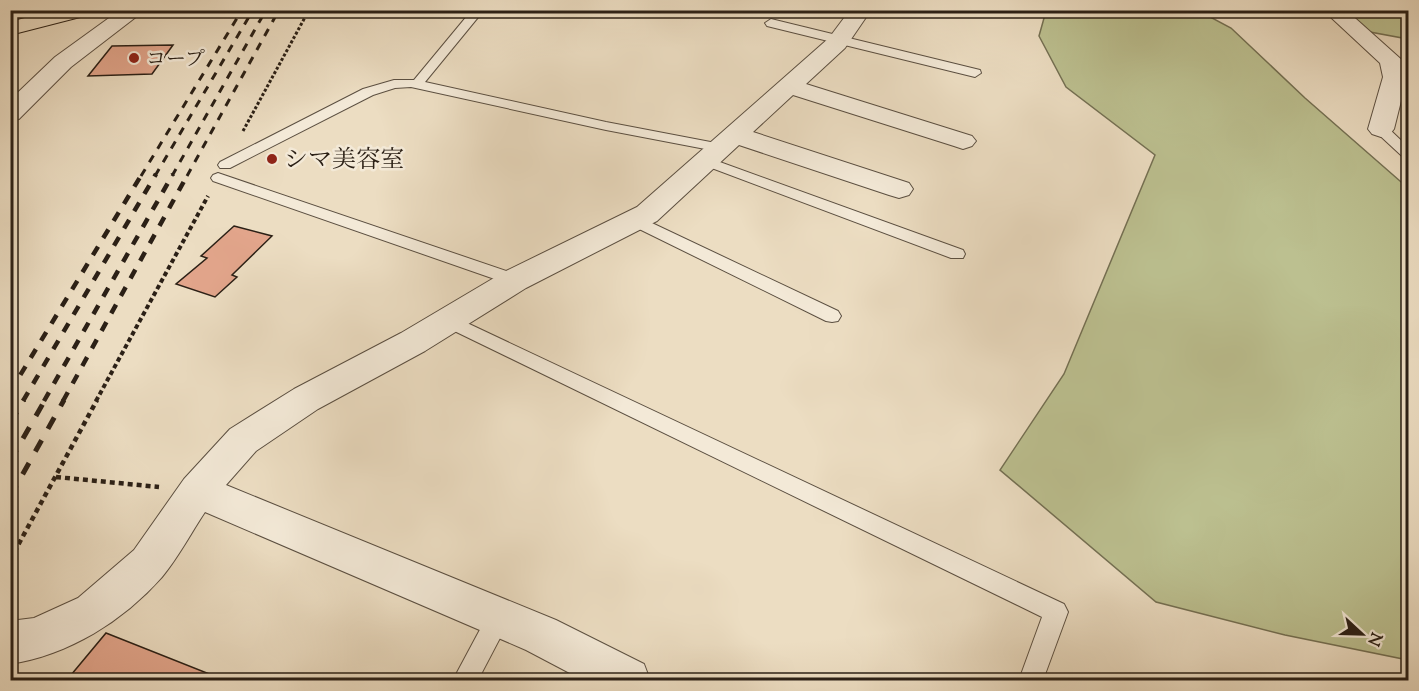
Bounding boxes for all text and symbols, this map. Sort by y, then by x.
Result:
place label: コープ [146,46,205,75]
marker: コープ [127,51,141,65]
place label: シマ美容室 [284,144,404,178]
marker: シマ美容室 [265,152,279,166]
north arrow [1332,604,1392,664]
text: N [1360,628,1387,649]

